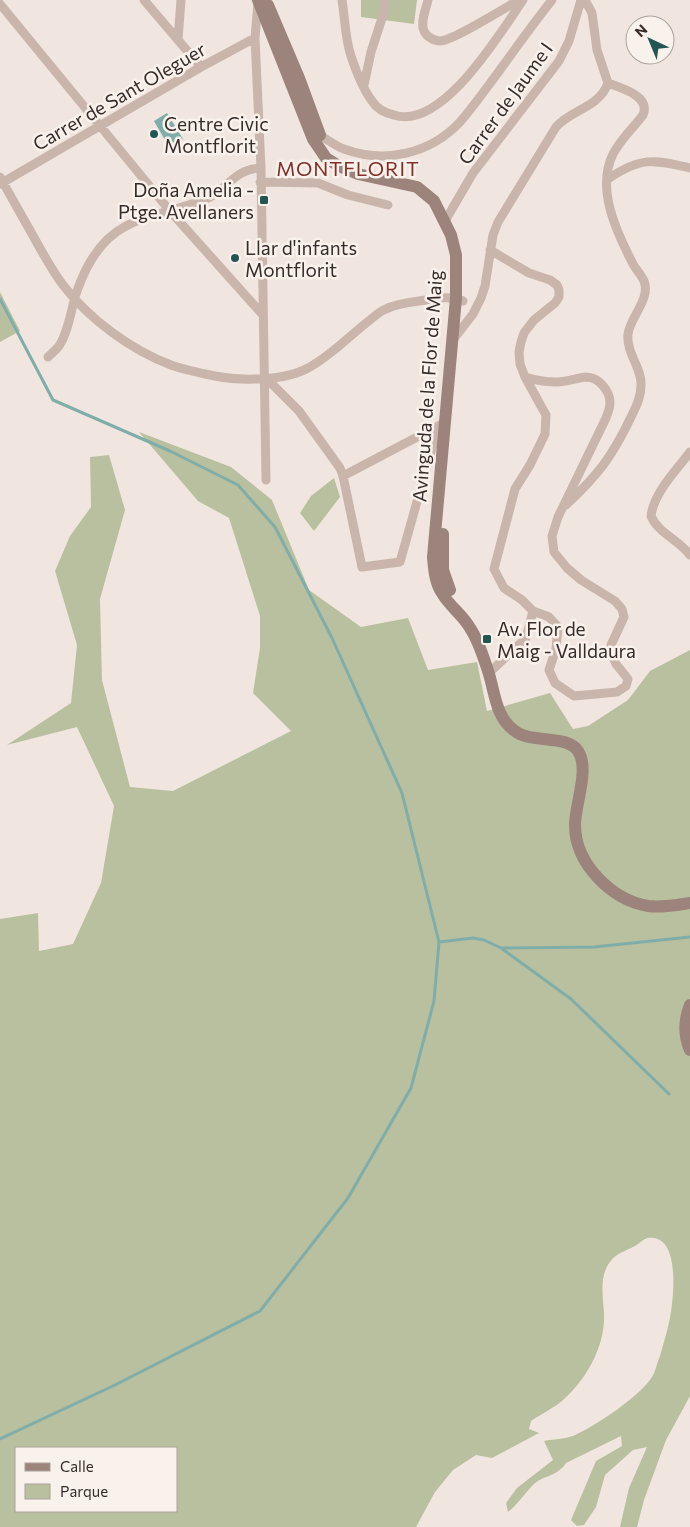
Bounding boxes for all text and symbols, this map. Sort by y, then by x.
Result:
north arrow [625,15,675,65]
text: N [631,21,650,40]
street label: Carrer de Sant Oleguer [28,37,210,155]
street label: Carrer de Jaume I [453,37,557,169]
place label: Centre Civic Montflorit [164,112,269,157]
marker: Centre Civic Montflorit [148,128,160,140]
district label: MONTFLORIT [276,156,420,180]
place label: Doña Amelia - Ptge. Avellaners [118,178,254,223]
marker: Doña Amelia - Ptge. Avellaners [258,194,270,206]
place label: Llar d'infants Montflorit [245,236,357,281]
marker: Llar d'infants Montflorit [229,252,241,264]
street label: Avinguda de la Flor de Maig [407,269,447,503]
place label: Av. Flor de Maig - Valldaura [497,617,636,662]
marker: Av. Flor de Maig - Valldaura [481,633,493,645]
legend [15,1447,178,1512]
text: Calle [60,1457,94,1475]
text: Parque [60,1482,108,1500]

